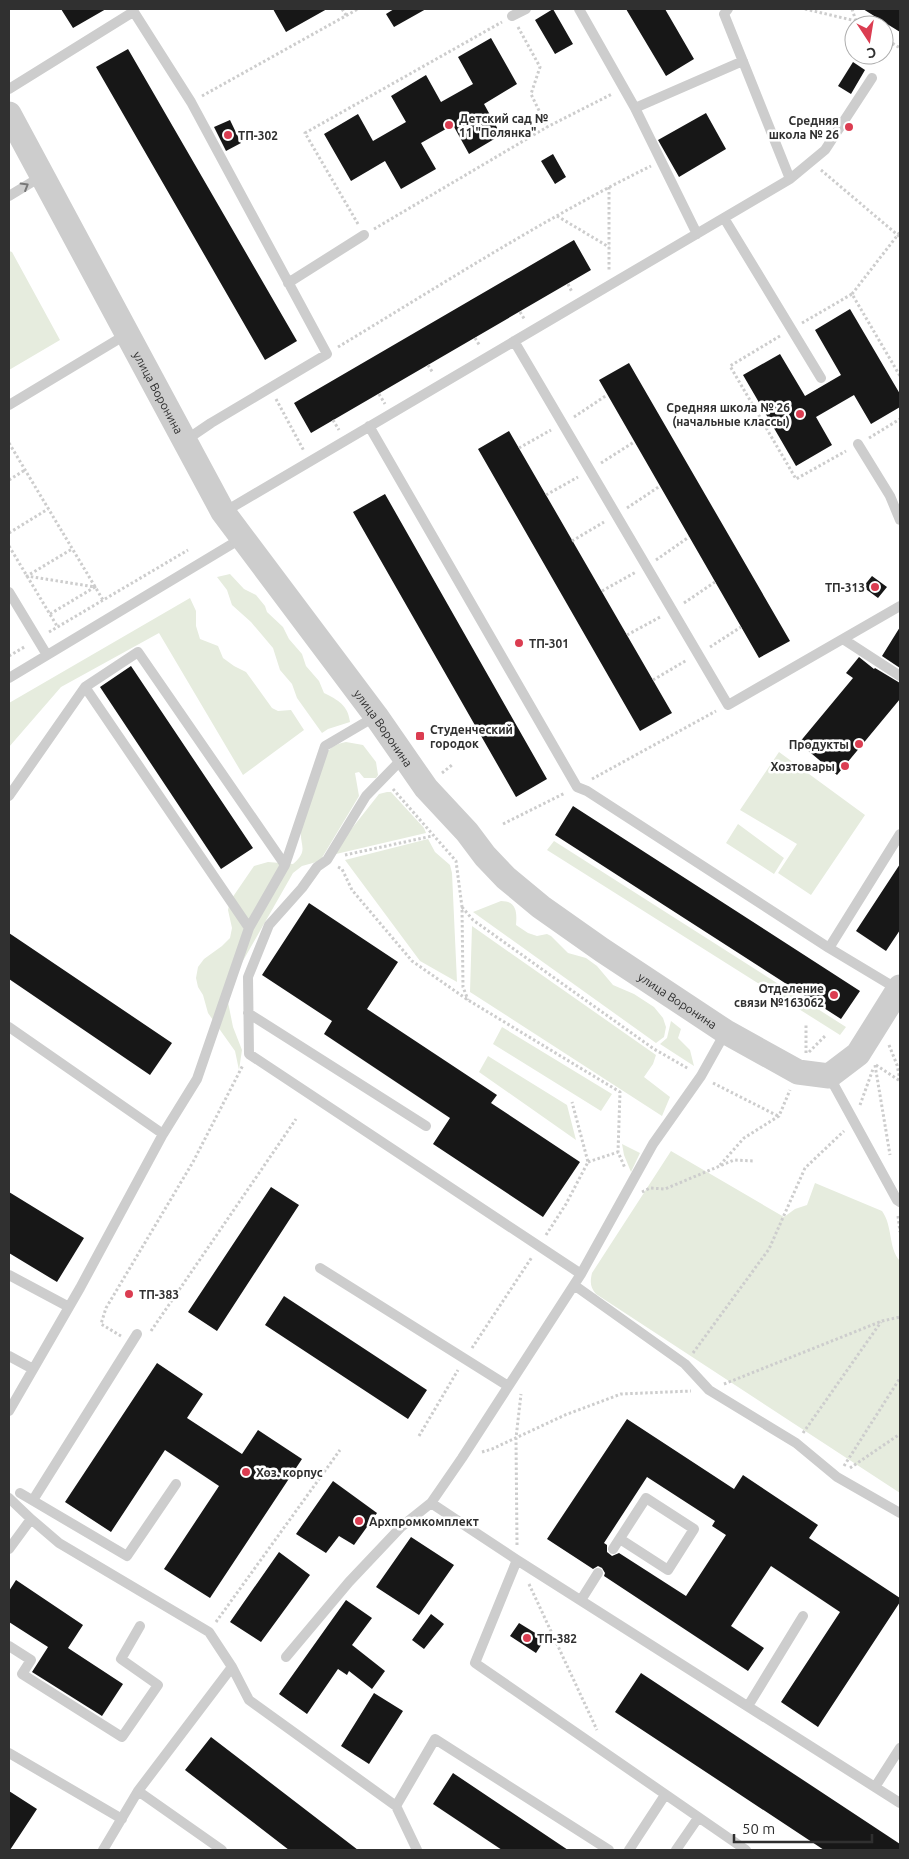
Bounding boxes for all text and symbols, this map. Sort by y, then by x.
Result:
north arrow [844,15,894,65]
text: С [866,44,878,61]
place label: Детский сад № 11 "Полянка" [459,112,549,139]
place label: Средняя школа № 26 [769,114,839,141]
marker: Детский сад № 11 "Полянка" [443,119,455,131]
marker: Средняя школа № 26 [843,121,855,133]
marker: ТП-302 [222,129,234,141]
place label: ТП-302 [238,129,278,142]
one-way arrow [20,182,29,192]
street label: улица Воронина [131,349,186,436]
place label: Средняя школа № 26 (начальные классы) [666,401,790,429]
marker: Средняя школа № 26 (начальные классы) [794,408,806,420]
place label: ТП-313 [825,581,865,594]
marker: ТП-313 [869,581,881,593]
marker: ТП-301 [513,637,525,649]
place label: ТП-301 [529,637,569,650]
street label: улица Воронина [352,687,416,769]
place label: Студенческий городок [430,723,513,750]
marker: Студенческий городок [414,730,426,742]
place label: Продукты [789,738,849,751]
marker: Продукты [853,738,865,750]
place label: Хозтовары [771,760,835,773]
marker: Хозтовары [839,760,851,772]
street label: улица Воронина [636,969,720,1031]
place label: Отделение связи №163062 [734,982,824,1009]
marker: Отделение связи №163062 [828,989,840,1001]
marker: ТП-383 [123,1288,135,1300]
place label: ТП-383 [139,1288,179,1301]
marker: Хоз. корпус [240,1466,252,1478]
place label: Хоз. корпус [256,1466,323,1479]
marker: Архпромкомплект [353,1515,365,1527]
place label: Архпромкомплект [369,1515,479,1528]
marker: ТП-382 [521,1632,533,1644]
place label: ТП-382 [537,1632,577,1645]
scale bar [734,1812,872,1844]
text: 50 m [742,1820,775,1837]

